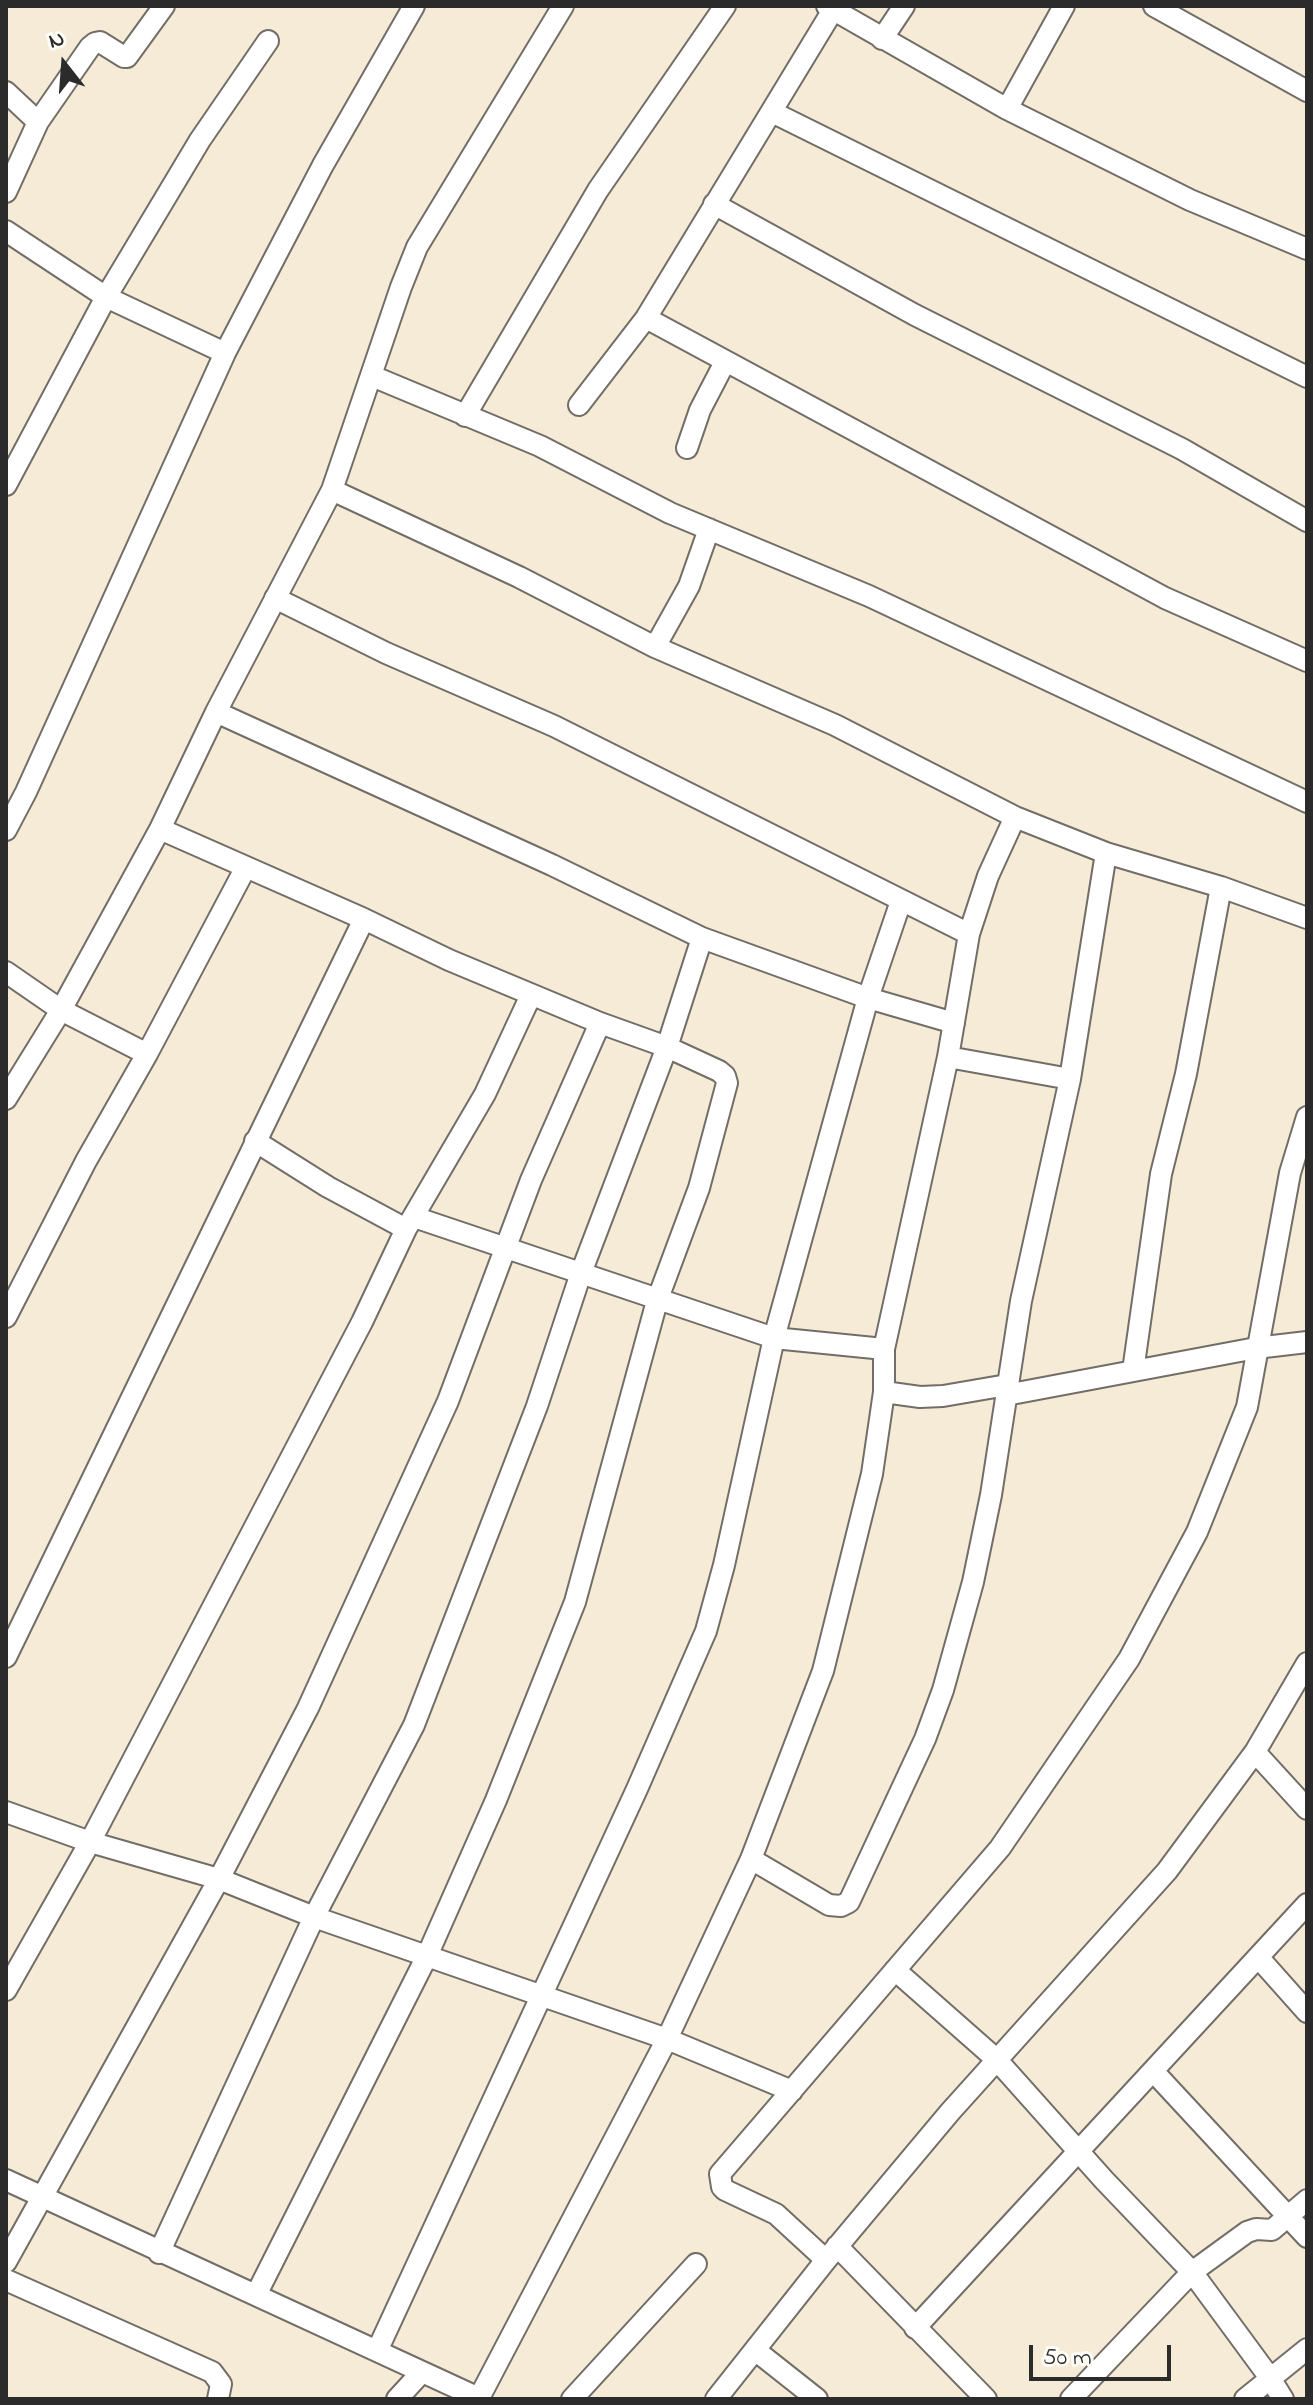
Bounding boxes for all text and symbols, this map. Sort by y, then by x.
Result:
north arrow [24,24,104,104]
text: N [45,24,69,59]
scale bar [1033,2329,1175,2379]
text: 50 m [1043,2341,1092,2376]

